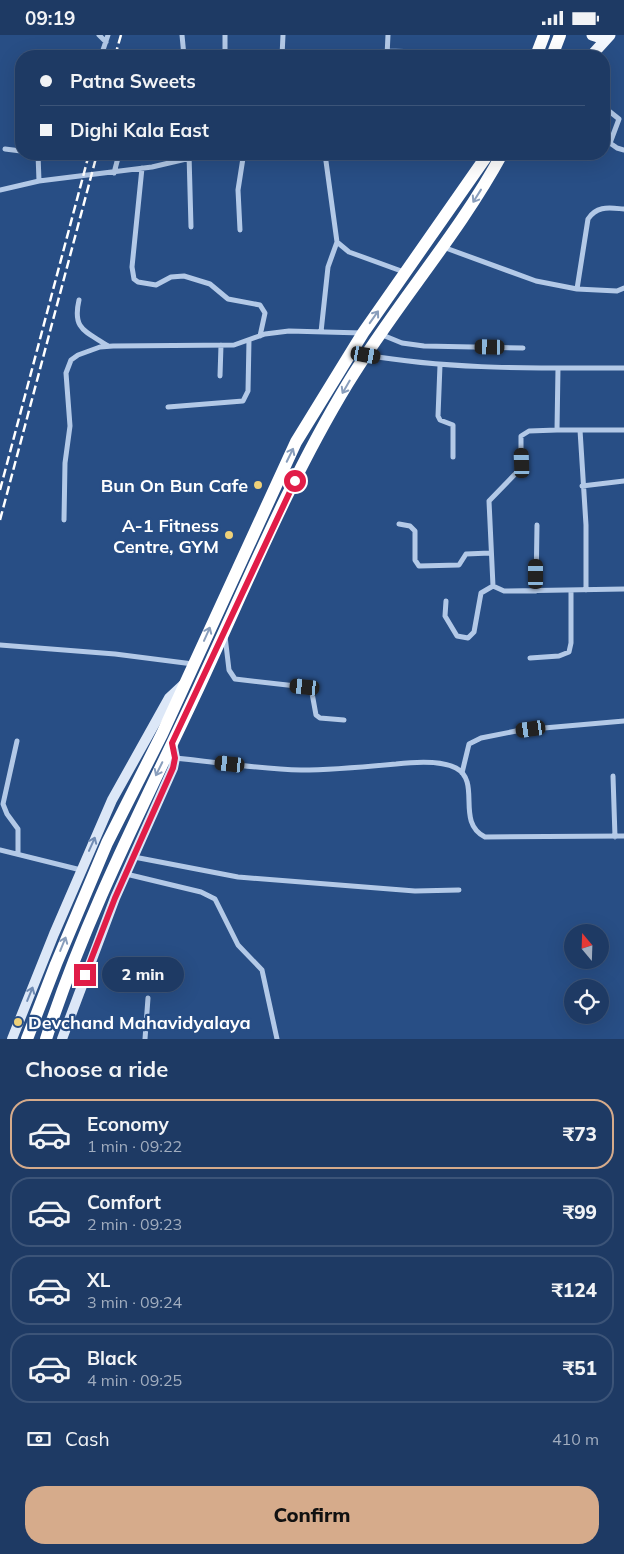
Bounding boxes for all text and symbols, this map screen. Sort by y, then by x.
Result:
text: 09:19 [25,6,75,30]
text: Patna Sweets [70,69,196,93]
text: Dighi Kala East [70,118,209,142]
one-way arrow [471,188,481,202]
one-way arrow [369,310,379,324]
car [474,339,505,355]
car [349,345,382,365]
one-way arrow [340,380,350,394]
one-way arrow [286,448,295,463]
car [513,448,530,478]
route start [284,470,306,492]
place label: Bun On Bun Cafe [101,474,248,497]
marker: Bun On Bun Cafe [252,479,264,491]
place label: A-1 Fitness Centre, GYM [113,514,219,558]
marker: A-1 Fitness Centre, GYM [223,529,235,541]
car [528,559,543,589]
one-way arrow [202,627,212,642]
car [289,678,320,696]
car [515,719,546,739]
car [214,755,245,773]
one-way arrow [154,761,164,776]
one-way arrow [88,837,97,852]
north arrow [564,924,609,969]
map controls [564,924,609,1024]
one-way arrow [59,937,69,952]
callout: 2 min [102,957,185,993]
route end [74,964,96,986]
text: 2 min [122,964,164,984]
button: locate [564,979,609,1024]
one-way arrow [26,986,35,1001]
place label: Devchand Mahavidyalaya [28,1011,251,1034]
marker: Devchand Mahavidyalaya [12,1016,24,1028]
text: Choose a ride [25,1055,168,1083]
icon: car [27,1112,72,1157]
text: Economy [87,1112,169,1136]
text: ₹73 [563,1122,597,1146]
text: 1 min · 09:22 [87,1136,182,1156]
icon: car [27,1190,72,1235]
text: Comfort [87,1190,161,1214]
text: ₹99 [563,1200,597,1224]
text: 2 min · 09:23 [87,1214,182,1234]
icon: car [27,1268,72,1313]
text: XL [87,1268,110,1292]
text: ₹124 [551,1278,597,1302]
text: 3 min · 09:24 [87,1292,182,1312]
icon: car [27,1346,72,1391]
text: Black [87,1346,137,1370]
text: ₹51 [563,1356,597,1380]
text: 4 min · 09:25 [87,1370,182,1390]
icon: cash [25,1425,53,1453]
text: Cash [65,1427,110,1451]
text: 410 m [552,1429,599,1449]
button: Confirm [25,1486,599,1544]

